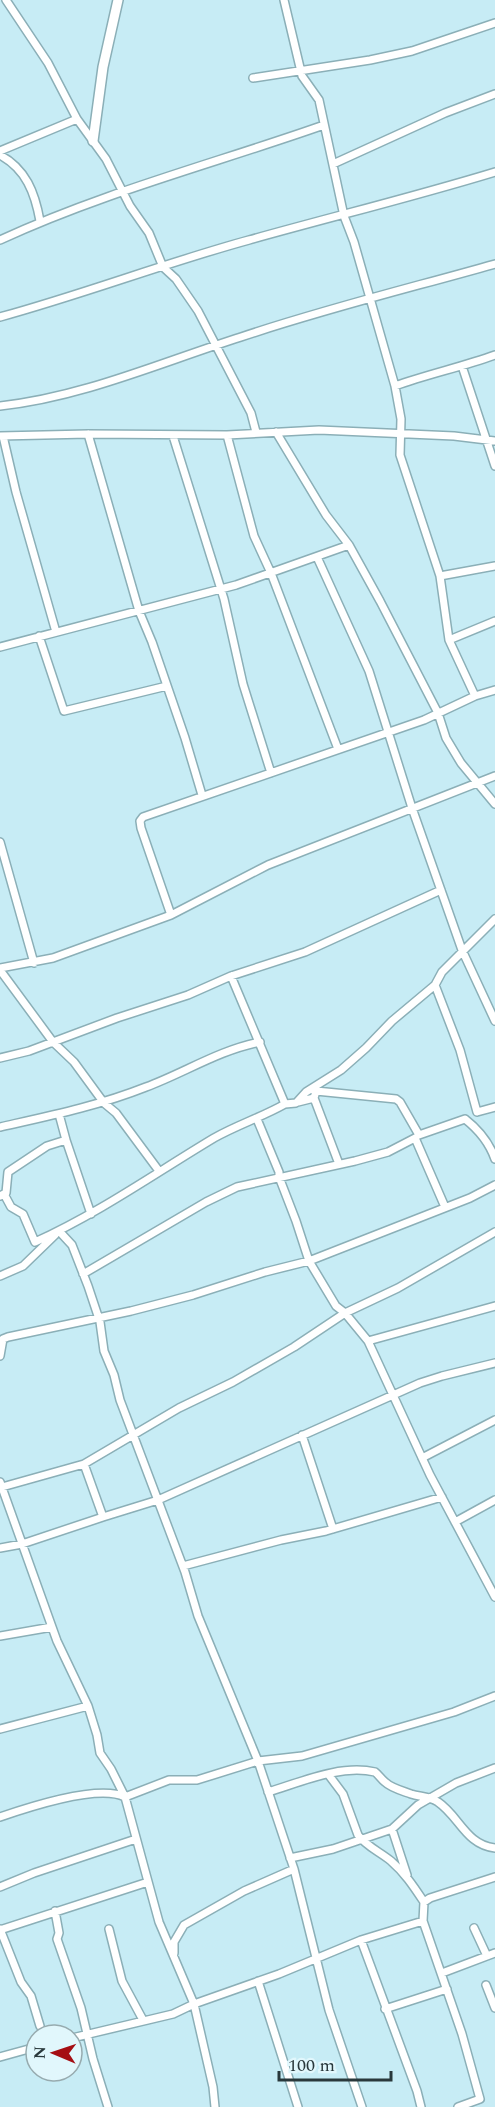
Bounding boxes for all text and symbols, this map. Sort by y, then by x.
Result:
north arrow [24,2023,84,2083]
scale bar [279,2044,392,2082]
text: N [28,2046,52,2059]
text: 100 m [288,2052,335,2079]

